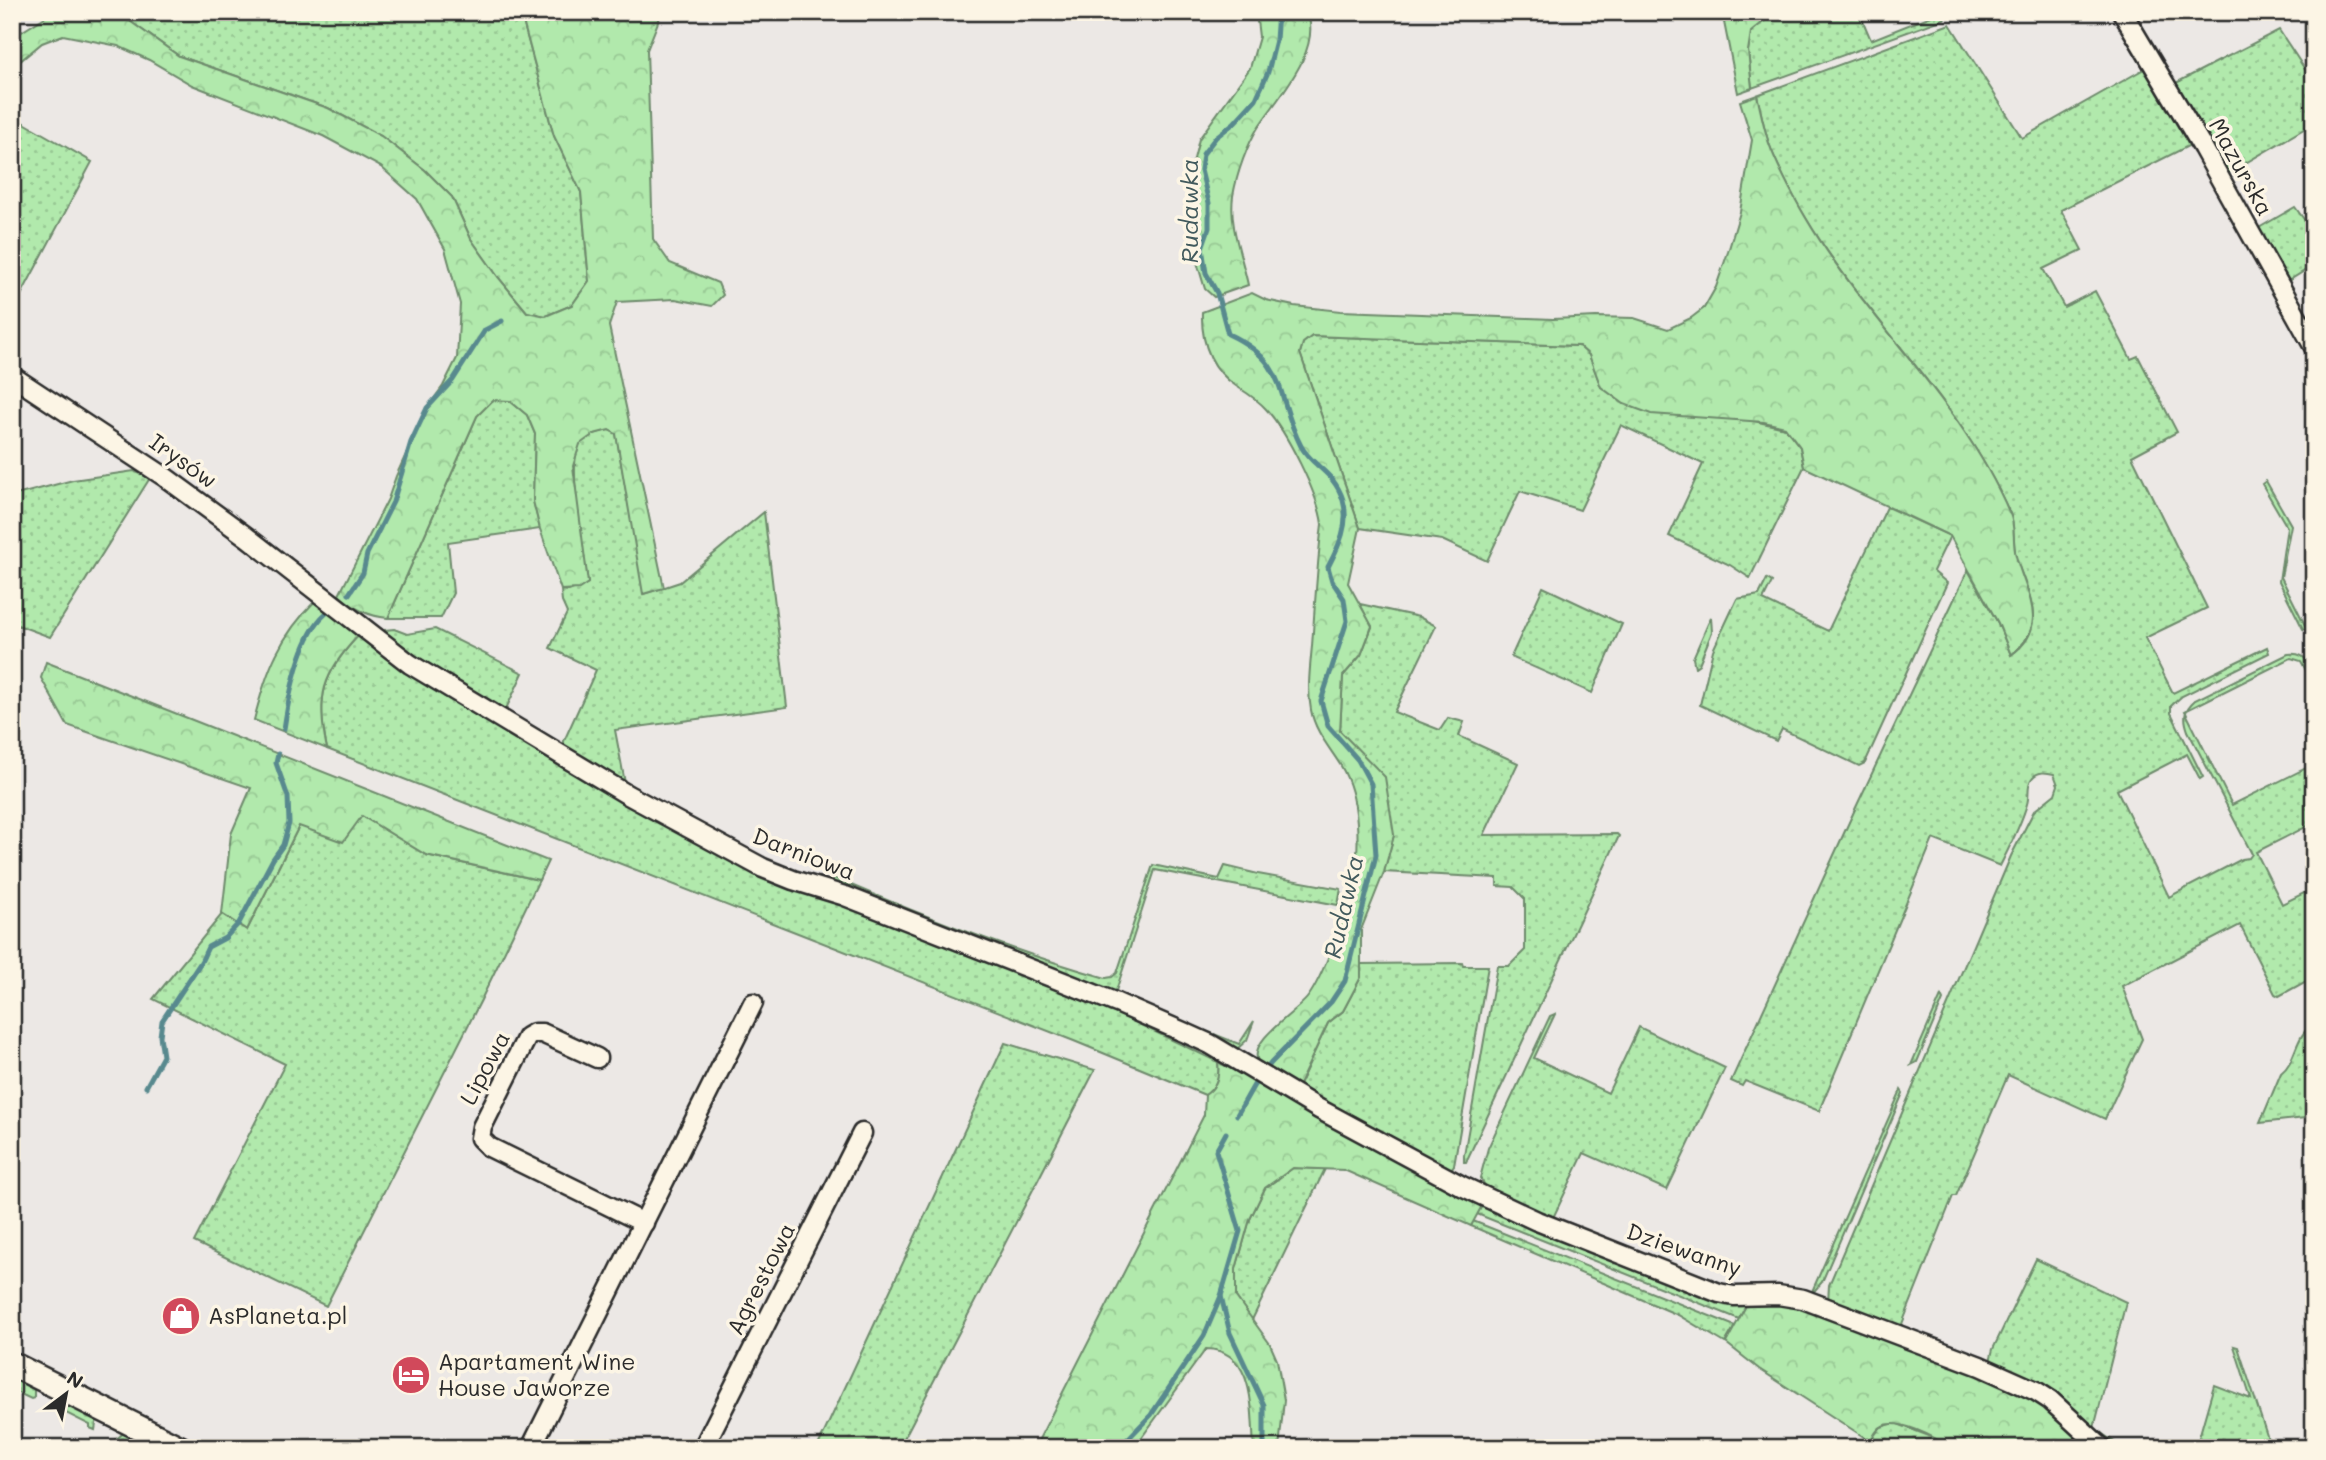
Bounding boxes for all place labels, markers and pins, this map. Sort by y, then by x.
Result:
shop icon: AsPlaneta.pl [160,1295,202,1337]
place label: AsPlaneta.pl [208,1300,347,1330]
place label: Apartament Wine House Jaworze [438,1346,635,1402]
hotel icon: Apartament Wine House Jaworze [390,1354,432,1396]

